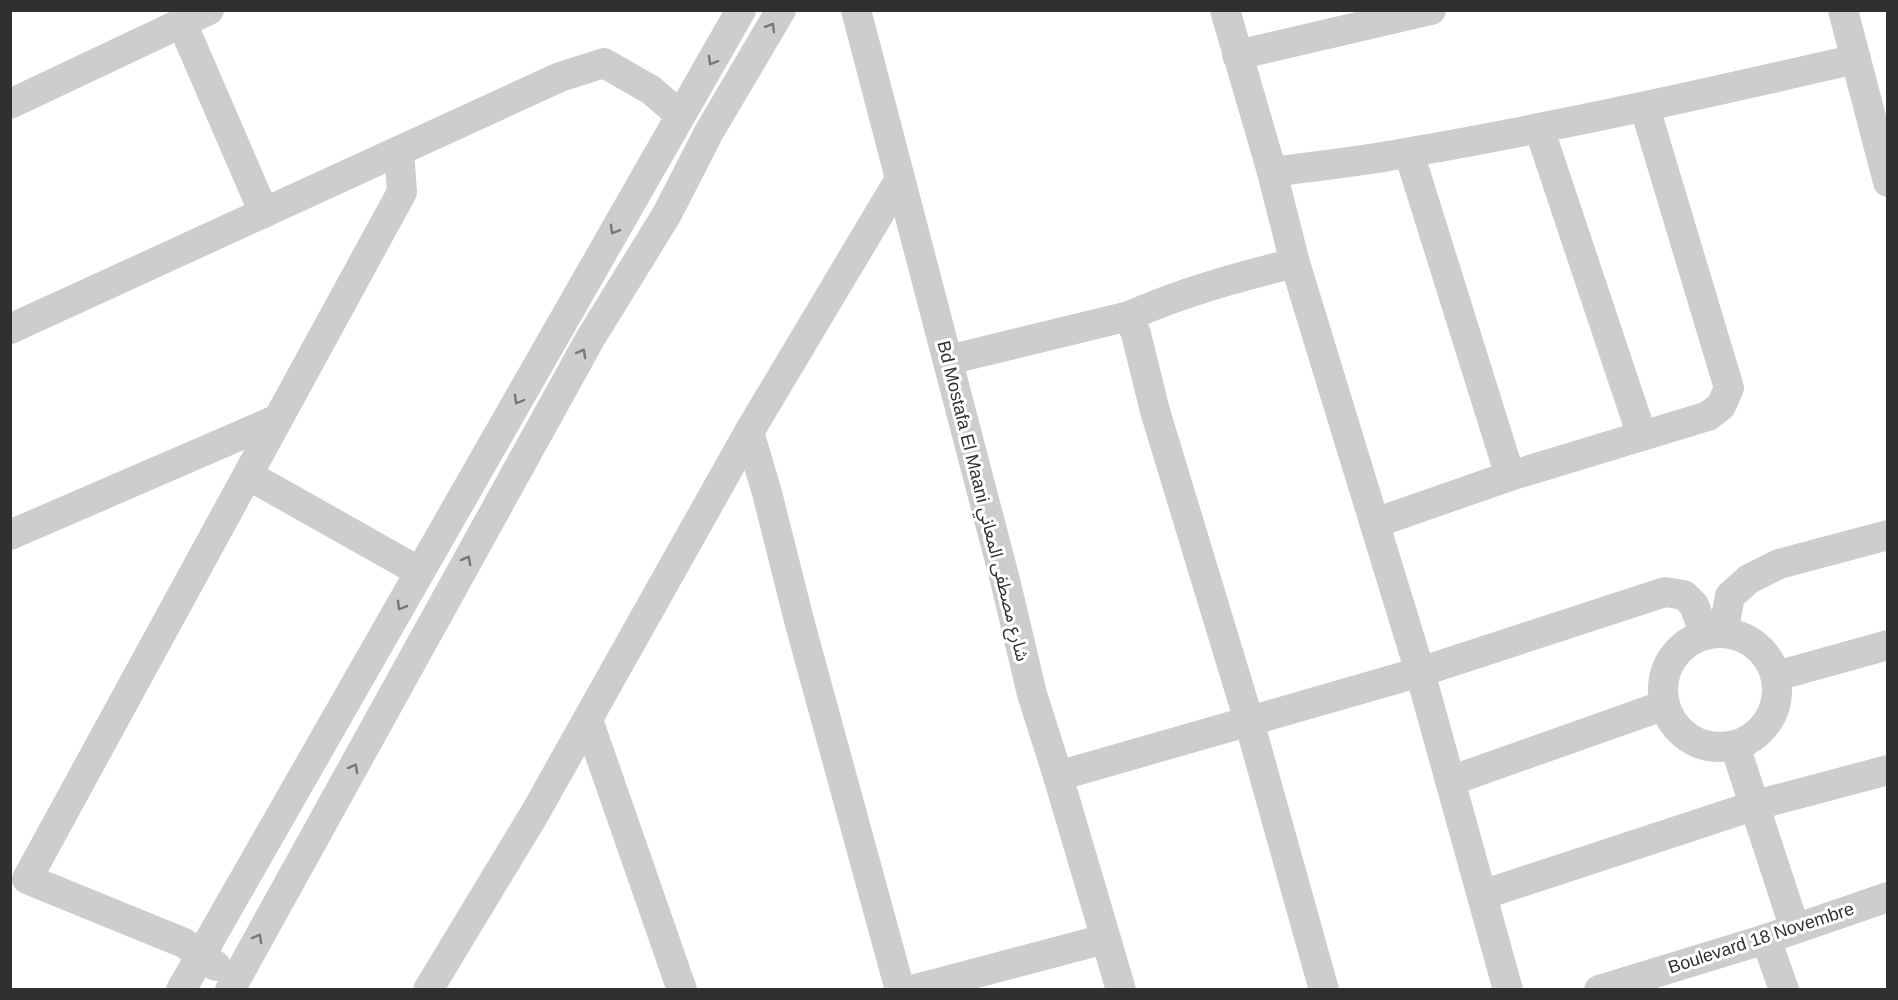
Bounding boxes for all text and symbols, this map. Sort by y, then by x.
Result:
one-way arrow [764,23,775,33]
one-way arrow [707,55,719,65]
one-way arrow [610,224,621,234]
street label: Bd Mostafa El Maani شارع مصطفى المعاني [930,339,1033,664]
one-way arrow [575,349,587,359]
one-way arrow [514,393,525,404]
one-way arrow [460,556,471,567]
one-way arrow [396,599,408,610]
one-way arrow [347,764,358,774]
street label: Boulevard 18 Novembre [1666,898,1856,978]
one-way arrow [251,934,262,944]

